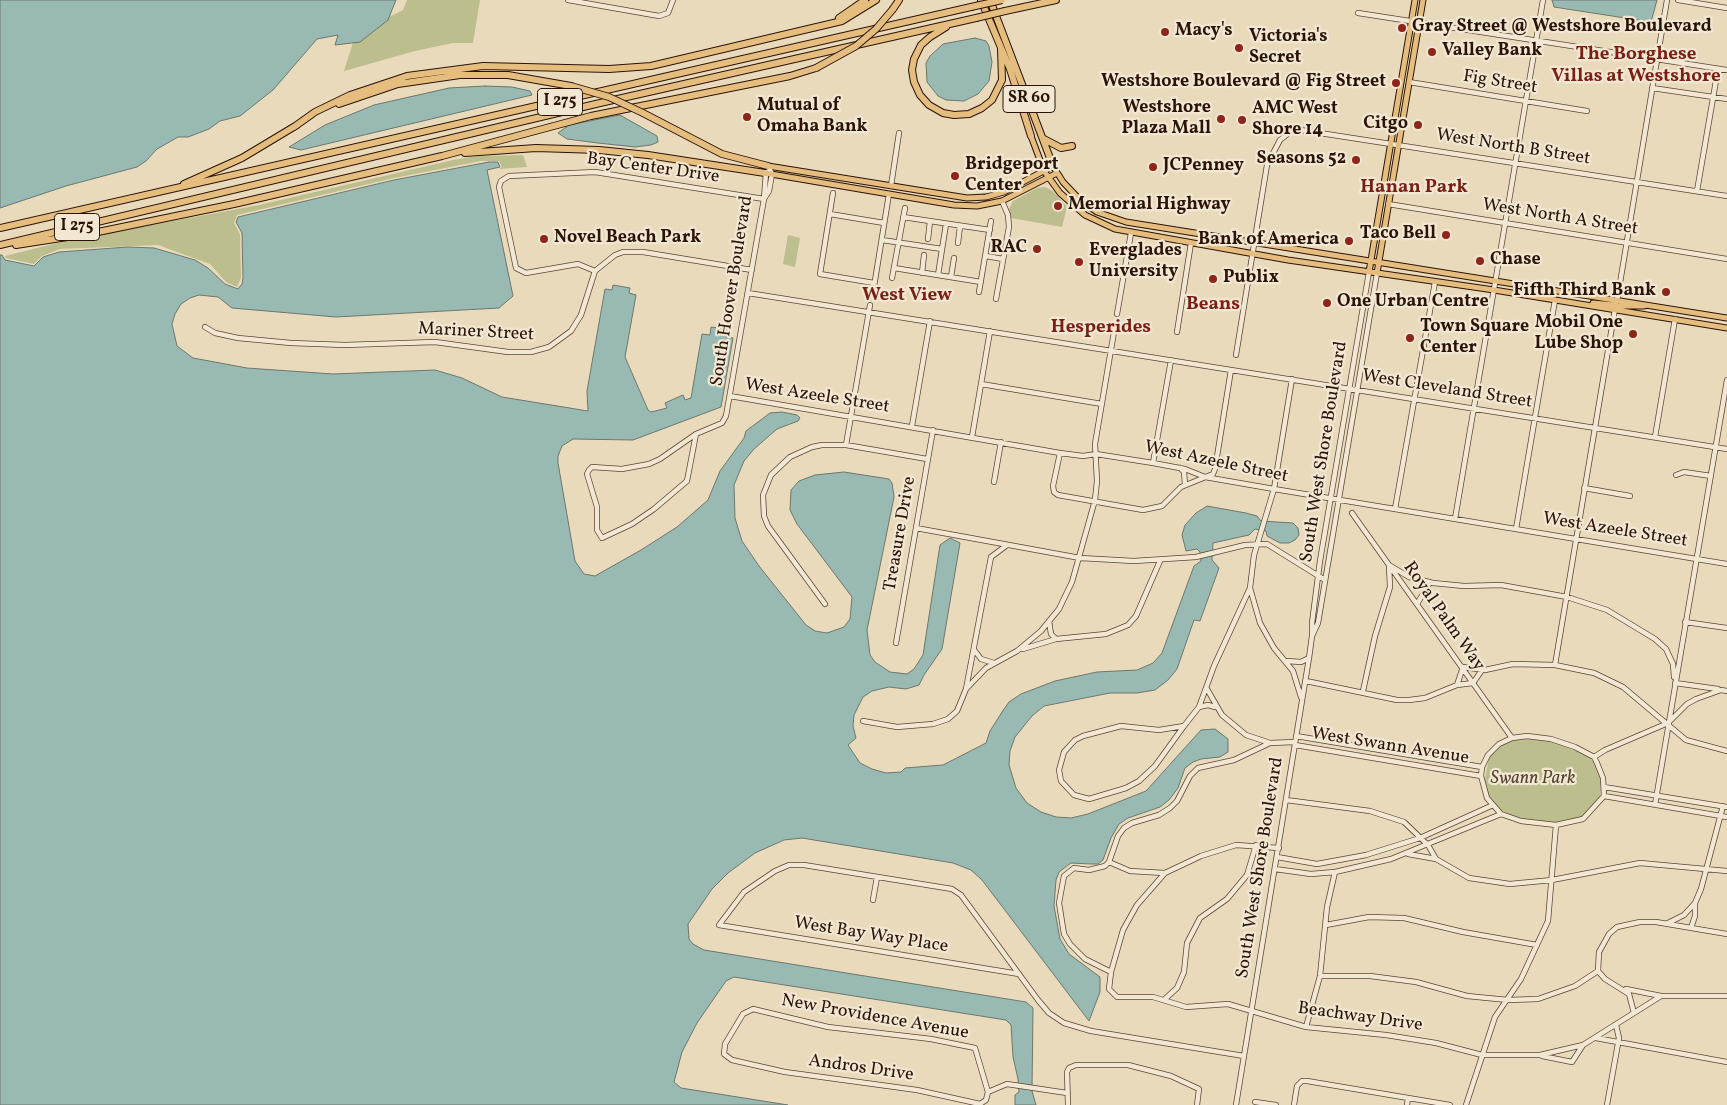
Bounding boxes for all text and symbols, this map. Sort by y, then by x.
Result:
place label: Gray Street @ Westshore Boulevard [1412,17,1712,39]
place label: Macy's [1175,21,1233,43]
marker: Gray Street @ Westshore Boulevard [1396,22,1408,34]
marker: Macy's [1159,26,1171,38]
place label: Victoria's Secret [1249,27,1327,70]
place label: Valley Bank [1442,41,1542,63]
marker: Victoria's Secret [1233,42,1245,54]
district label: The Borghese Villas at Westshore [1551,45,1721,89]
marker: Valley Bank [1426,46,1438,58]
street label: Fig Street [1461,66,1539,100]
place label: Westshore Boulevard @ Fig Street [1101,72,1386,94]
marker: Westshore Boulevard @ Fig Street [1390,77,1402,89]
road number: SR 60 [1003,86,1055,112]
road number: I 275 [538,88,582,115]
place label: Mutual of Omaha Bank [757,96,868,138]
place label: Westshore Plaza Mall [1121,98,1211,140]
place label: AMC West Shore 14 [1252,99,1338,142]
marker: Mutual of Omaha Bank [741,111,753,123]
marker: Westshore Plaza Mall [1215,113,1227,125]
marker: AMC West Shore 14 [1236,114,1248,126]
place label: Citgo [1363,114,1408,136]
marker: Citgo [1412,119,1424,131]
street label: West North B Street [1434,125,1592,171]
street label: Bay Center Drive [585,149,721,189]
place label: Seasons 52 [1257,149,1346,171]
marker: Seasons 52 [1350,154,1362,166]
place label: Bridgeport Center [965,155,1059,198]
place label: JCPenney [1163,156,1244,178]
marker: JCPenney [1147,161,1159,173]
marker: Bridgeport Center [949,170,961,182]
district label: Hanan Park [1360,178,1468,200]
street label: South Hoover Boulevard [707,194,759,388]
place label: Memorial Highway [1068,195,1231,217]
street label: West North A Street [1481,195,1639,241]
marker: Memorial Highway [1052,200,1064,212]
road number: I 275 [54,213,100,240]
place label: Taco Bell [1360,224,1436,246]
place label: Novel Beach Park [554,228,701,250]
marker: Taco Bell [1440,229,1452,241]
place label: Bank of America [1198,230,1339,252]
marker: Novel Beach Park [538,233,550,245]
marker: Bank of America [1343,235,1355,247]
place label: RAC [991,238,1027,260]
place label: Everglades University [1089,241,1182,284]
marker: RAC [1031,243,1043,255]
place label: Chase [1490,250,1541,272]
marker: Chase [1474,255,1486,267]
marker: Everglades University [1073,256,1085,268]
place label: Publix [1223,268,1279,290]
marker: Publix [1207,273,1219,285]
place label: Fifth Third Bank [1513,281,1656,303]
district label: West View [862,286,952,308]
marker: Fifth Third Bank [1660,286,1672,298]
place label: One Urban Centre [1337,292,1489,314]
district label: Beans [1186,295,1240,317]
marker: One Urban Centre [1321,297,1333,309]
place label: Mobil One Lube Shop [1535,313,1623,356]
place label: Town Square Center [1420,317,1529,359]
district label: Hesperides [1051,318,1151,340]
street label: Mariner Street [417,319,535,347]
marker: Mobil One Lube Shop [1627,328,1639,340]
marker: Town Square Center [1404,332,1416,344]
street label: South West Shore Boulevard [1297,340,1353,564]
street label: West Cleveland Street [1360,366,1534,414]
street label: West Azeele Street [743,375,891,419]
street label: West Azeele Street [1142,437,1290,489]
street label: Treasure Drive [880,475,922,593]
street label: West Azeele Street [1541,509,1689,553]
street label: Royal Palm Way [1397,558,1489,676]
street label: West Swann Avenue [1310,724,1470,770]
street label: South West Shore Boulevard [1233,756,1289,980]
park label: Swann Park [1491,769,1575,791]
street label: West Bay Way Place [792,913,950,959]
street label: New Providence Avenue [780,991,970,1045]
street label: Beachway Drive [1296,999,1424,1037]
street label: Andros Drive [807,1051,915,1087]

